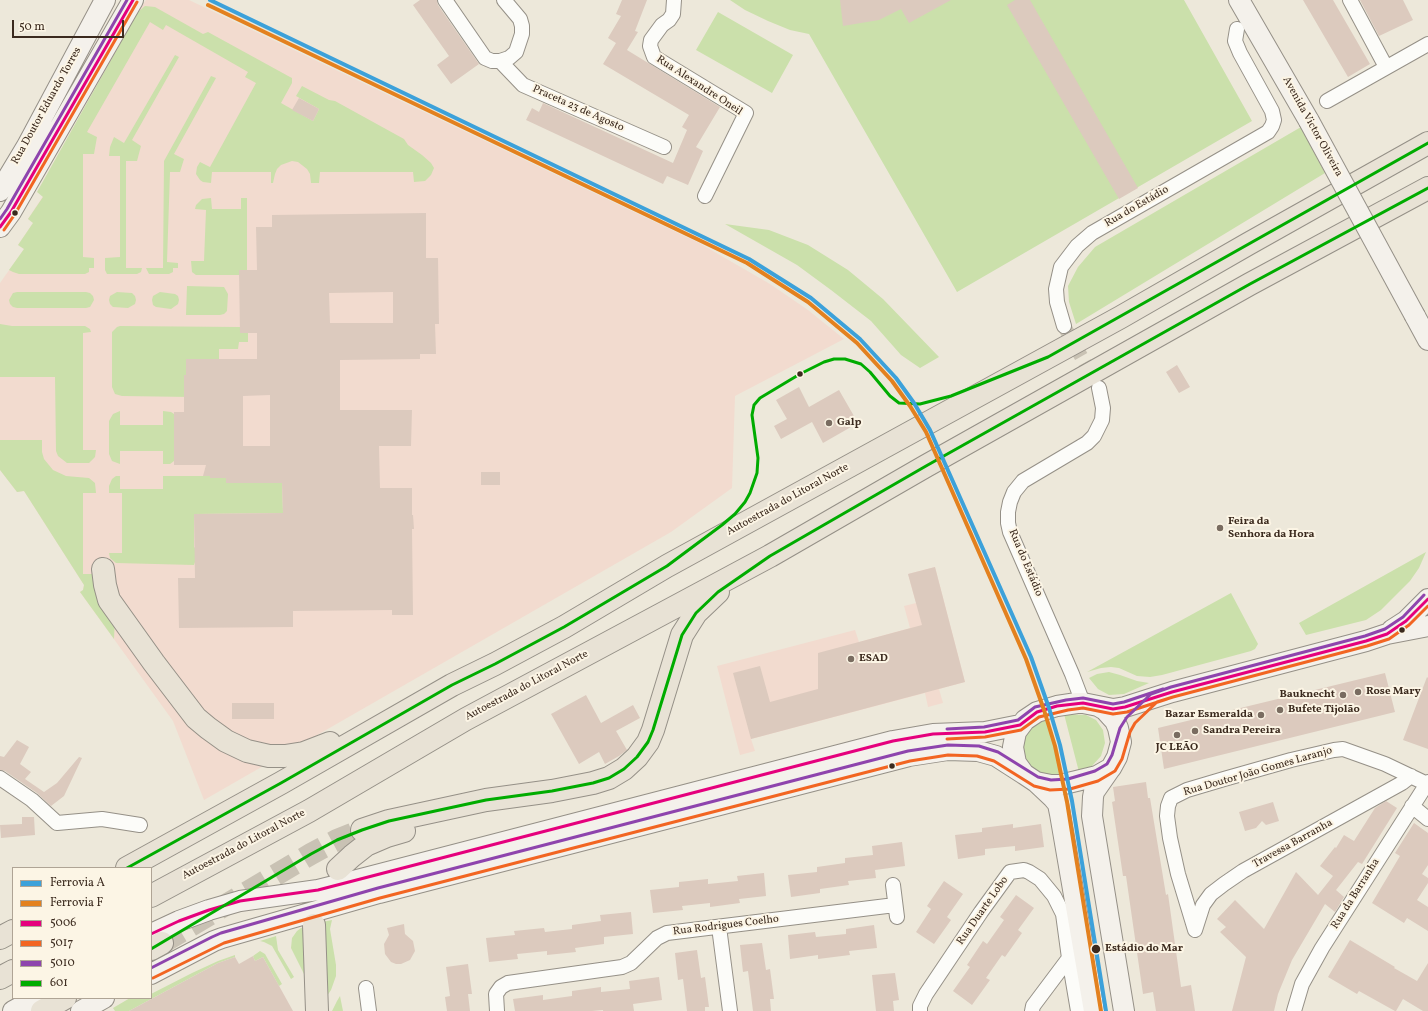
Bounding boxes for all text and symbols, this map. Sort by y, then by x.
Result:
scale bar [14,12,126,38]
text: 50 m [19,19,45,35]
street label: Rua Doutor Eduardo Torres [9,45,85,167]
street label: Rua Alexandre Oneil [653,53,745,119]
street label: Avenida Victor Oliveira [1279,75,1345,179]
street label: Praceta 23 de Agosto [530,83,626,135]
street label: Rua do Estádio [1103,183,1171,231]
unlabelled marker [10,208,20,218]
unlabelled marker [795,369,805,379]
place label: Galp [837,416,862,430]
marker: Galp [824,418,834,428]
street label: Autoestrada do Litoral Norte [725,461,851,539]
place label: Feira da Senhora da Hora [1228,515,1315,541]
marker: Feira da Senhora da Hora [1215,523,1225,533]
street label: Rua do Estádio [1005,527,1045,599]
unlabelled marker [1397,625,1407,635]
street label: Autoestrada do Litoral Norte [463,648,591,724]
place label: ESAD [859,652,888,666]
marker: ESAD [846,654,856,664]
place label: Rose Mary [1366,685,1421,699]
marker: Rose Mary [1353,687,1363,697]
place label: Bauknecht [1279,688,1335,702]
marker: Bauknecht [1338,690,1348,700]
place label: Bufete Tijolão [1288,703,1360,717]
marker: Bufete Tijolão [1275,705,1285,715]
place label: Bazar Esmeralda [1165,708,1253,722]
marker: Bazar Esmeralda [1256,710,1266,720]
place label: Sandra Pereira [1203,724,1281,738]
marker: Sandra Pereira [1190,726,1200,736]
marker: JC LEÃO [1172,730,1182,740]
place label: JC LEÃO [1156,741,1198,755]
street label: Rua Doutor João Gomes Laranjo [1182,744,1334,800]
unlabelled marker [887,761,897,771]
street label: Autoestrada do Litoral Norte [180,807,308,883]
street label: Travessa Barranha [1251,817,1335,871]
street label: Rua da Barranha [1329,856,1383,932]
legend [12,867,152,999]
street label: Rua Duarte Lobo [954,874,1012,948]
text: Ferrovia A [50,875,105,891]
text: Ferrovia F [50,895,103,911]
street label: Rua Rodrigues Coelho [672,913,780,939]
text: 5006 [50,915,76,931]
text: 5017 [50,935,73,951]
place label: Estádio do Mar [1105,942,1183,956]
marker: Estádio do Mar [1090,943,1102,955]
text: 5010 [50,955,75,971]
text: 601 [50,975,68,991]

